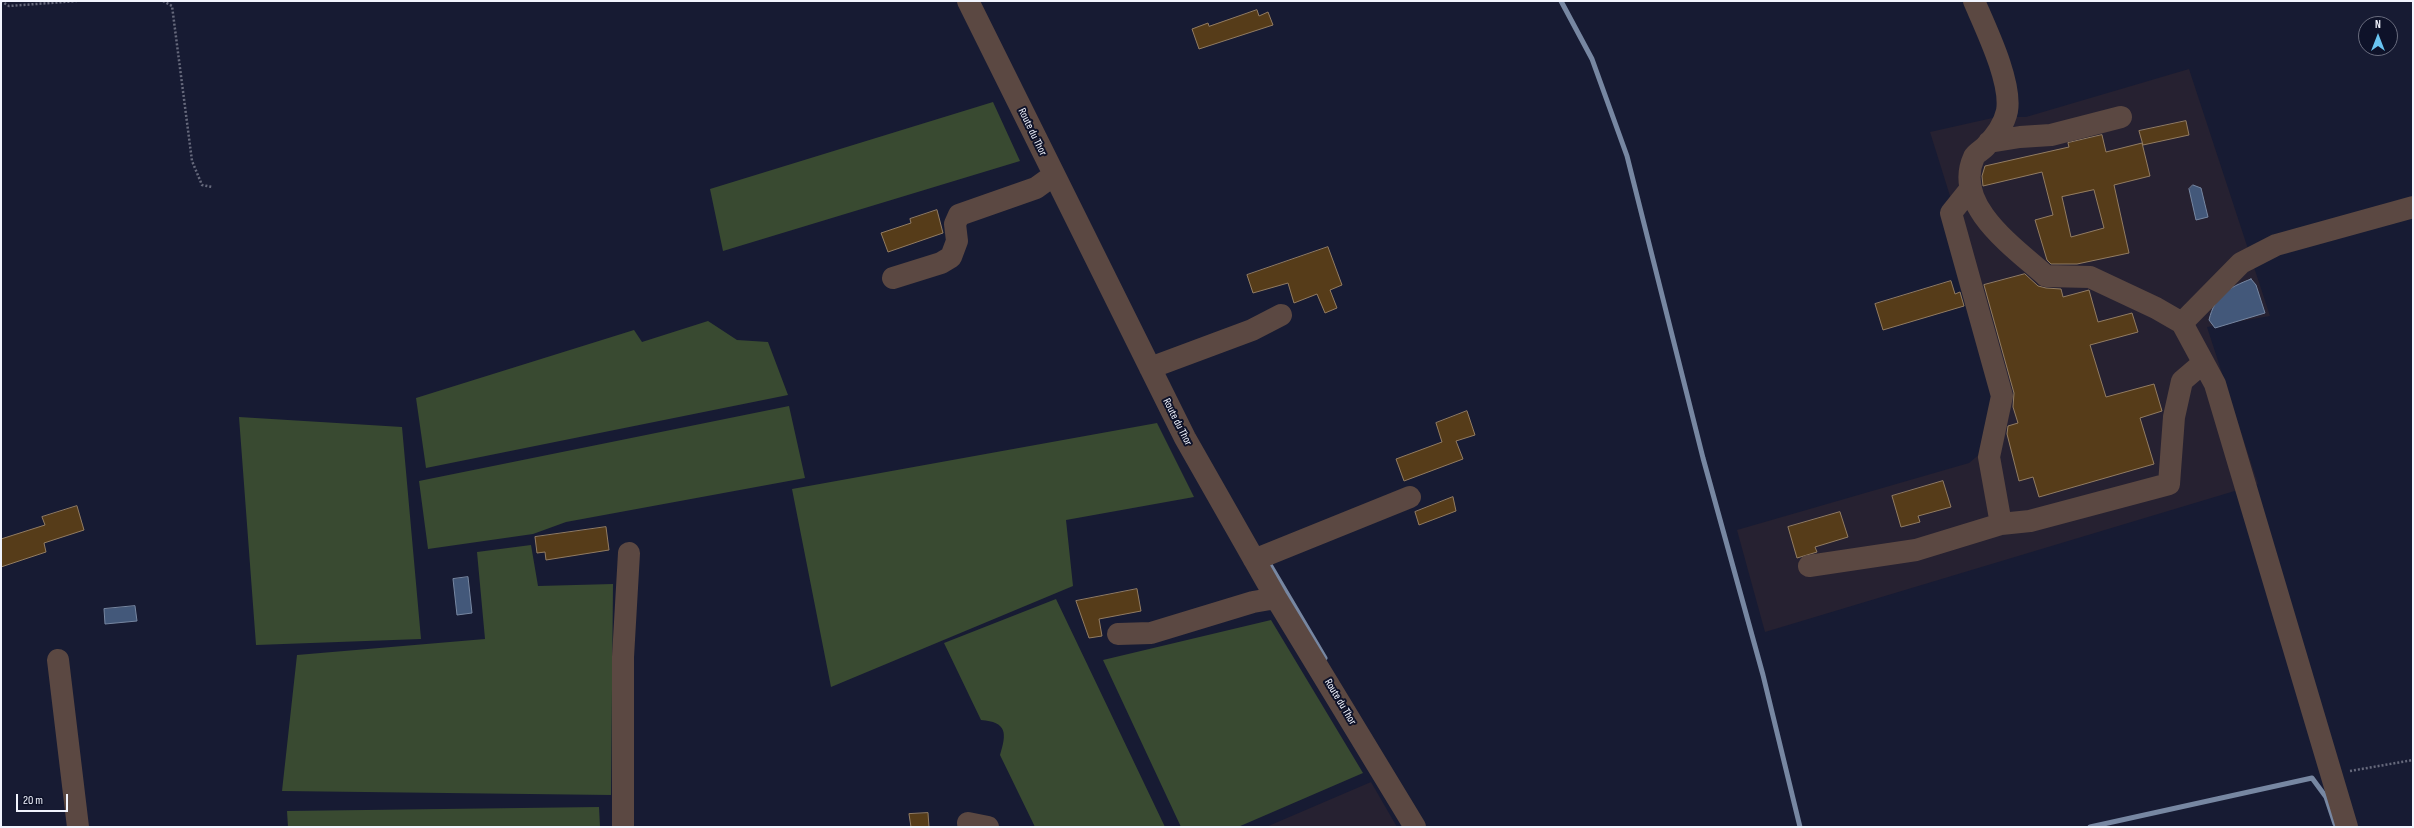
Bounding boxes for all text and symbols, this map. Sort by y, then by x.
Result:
north arrow [2358,16,2398,56]
text: N [2375,18,2381,31]
street label: Route du Thor [1015,106,1049,158]
street label: Route du Thor [1159,396,1195,448]
street label: Route du Thor [1321,677,1359,727]
scale bar [18,786,70,812]
text: 20 m [23,793,43,808]

